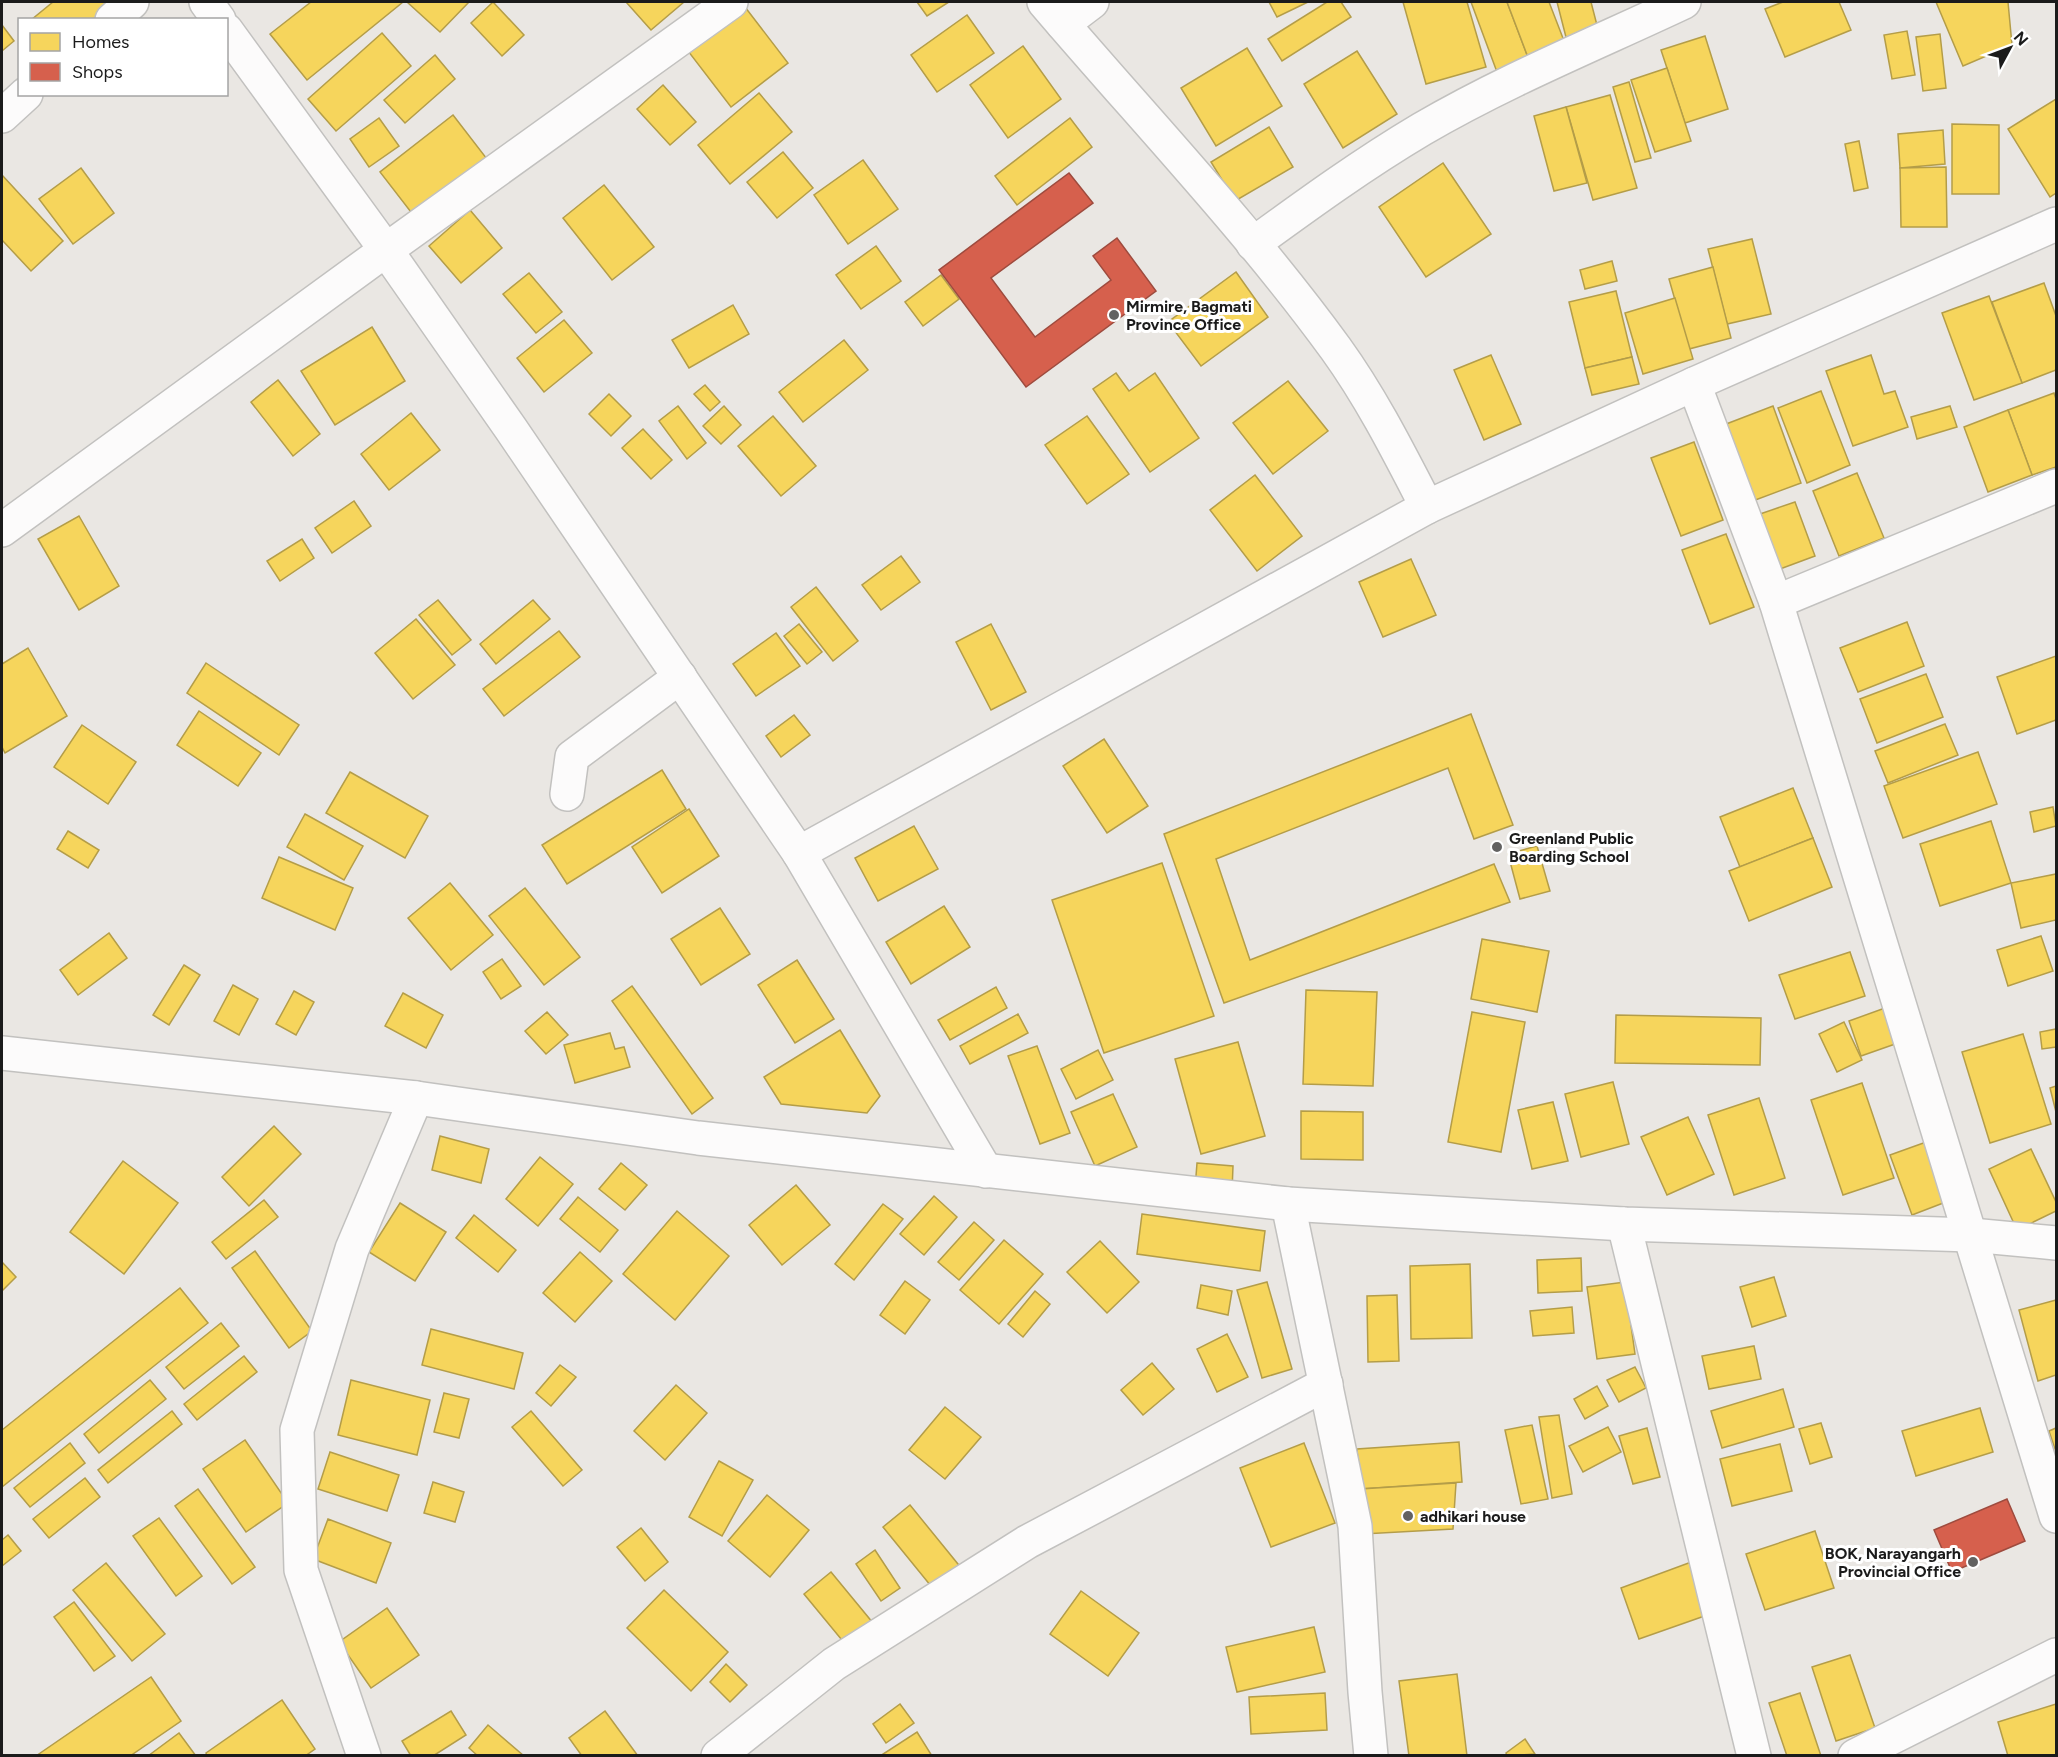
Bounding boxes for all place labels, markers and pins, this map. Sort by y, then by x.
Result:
place label: Mirmire, Bagmati Province Office [1126,297,1252,334]
marker: Mirmire, Bagmati Province Office [1107,308,1121,322]
place label: Greenland Public Boarding School [1509,829,1634,866]
marker: Greenland Public Boarding School [1490,840,1504,854]
place label: adhikari house [1420,1507,1526,1526]
marker: adhikari house [1401,1509,1415,1523]
place label: BOK, Narayangarh Provincial Office [1825,1544,1961,1581]
marker: BOK, Narayangarh Provincial Office [1966,1555,1980,1569]

